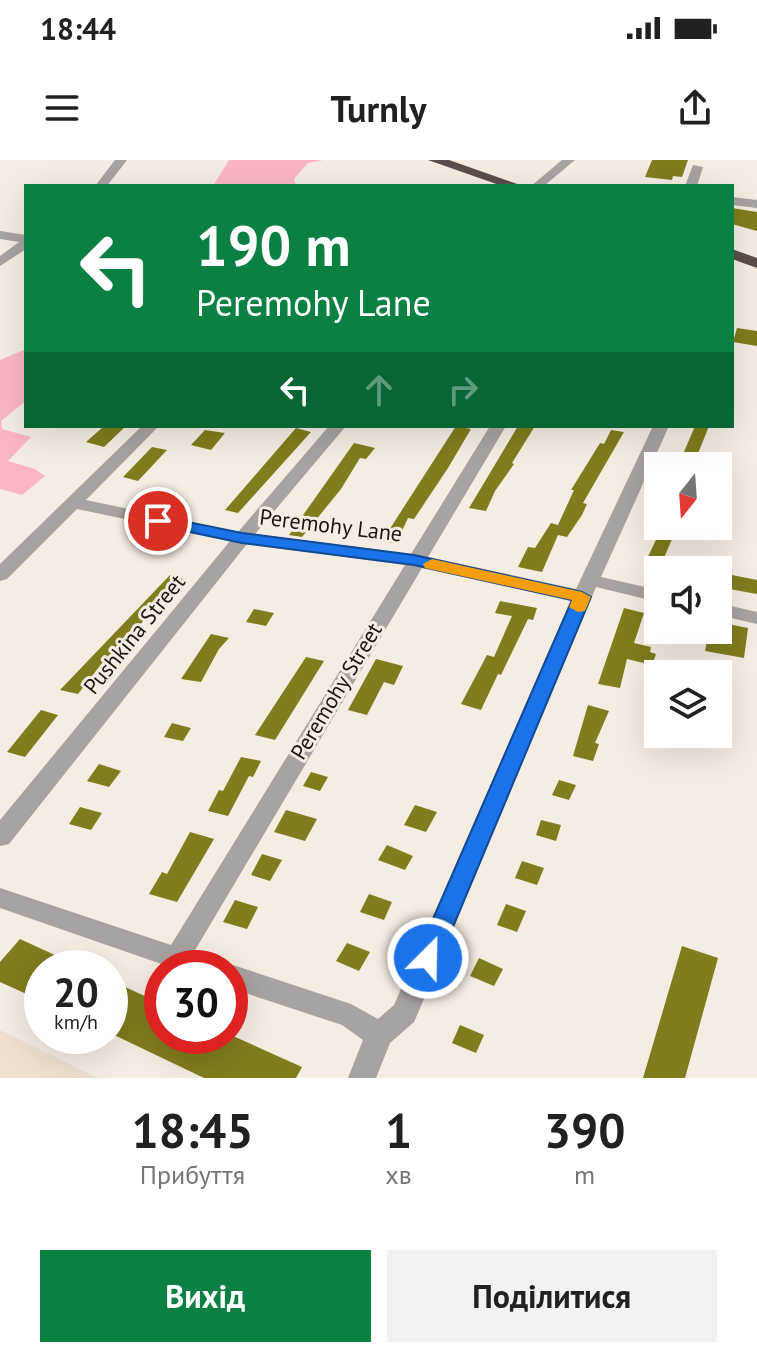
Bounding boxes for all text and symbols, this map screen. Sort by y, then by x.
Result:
text: 18:44 [40,9,116,48]
text: Turnly [330,85,427,132]
icon: menu [40,86,84,130]
icon: share [673,86,717,130]
text: 190 m [196,209,351,281]
icon: left [64,216,168,320]
text: Peremohy Lane [196,279,431,326]
icon: left [273,368,317,412]
icon: ahead [357,368,401,412]
icon: right [441,368,485,412]
north arrow [644,452,732,540]
map controls [644,452,732,748]
pin [124,487,192,555]
icon: arrive [136,499,180,543]
street label: Peremohy Lane [258,502,404,548]
button: sound [644,556,732,644]
street label: Pushkina Street [77,568,191,700]
street label: Peremohy Street [284,617,388,764]
button: layers [644,660,732,748]
position arrow [386,916,470,1000]
speed limit sign: 30 [144,950,248,1054]
text: 20 [53,966,99,1018]
text: km/h [54,1009,98,1035]
text: 18:45 [132,1099,253,1161]
text: 1 [385,1099,412,1161]
text: 390 [544,1099,625,1161]
text: Прибуття [140,1158,245,1191]
text: хв [385,1158,412,1191]
text: m [574,1158,595,1191]
button: Вихід [40,1250,371,1342]
button: Поділитися [387,1250,717,1342]

